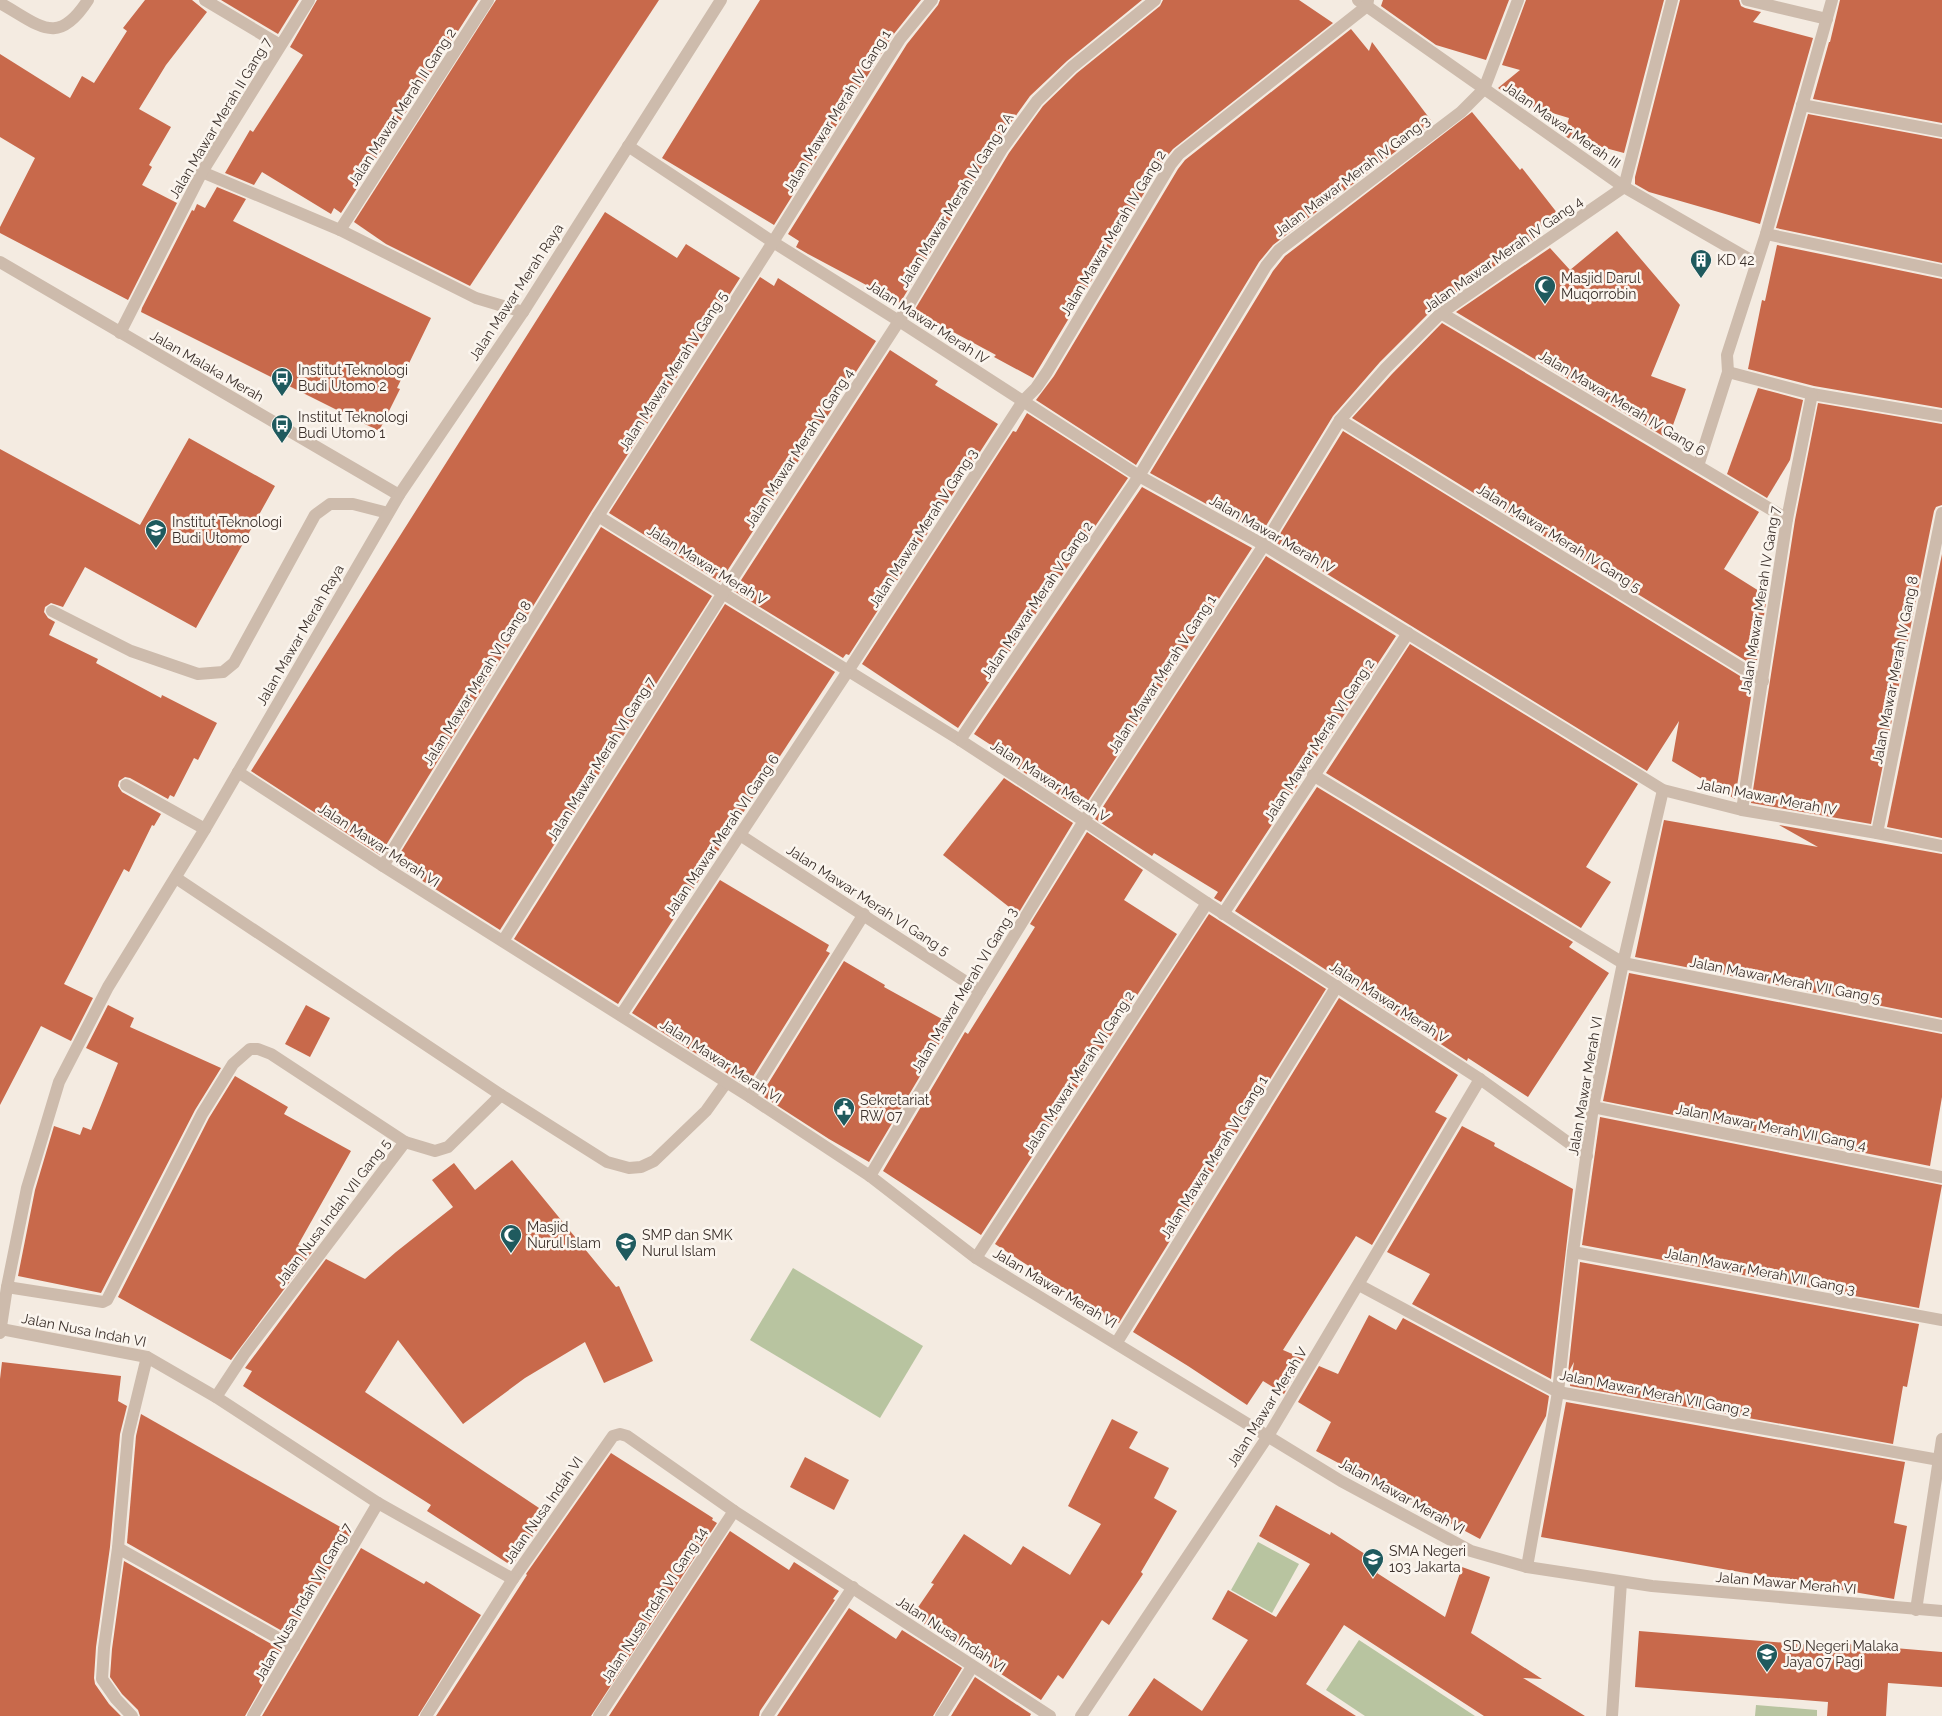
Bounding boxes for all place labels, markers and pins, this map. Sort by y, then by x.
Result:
building icon: KD 42 [1689,248,1713,279]
place label: KD 42 [1717,252,1755,268]
place label: Masjid Darul Muqorrobin [1561,270,1641,302]
mosque icon: Masjid Darul Muqorrobin [1533,274,1557,305]
place label: Institut Teknologi Budi Utomo 2 [298,362,408,394]
bus stop icon: Institut Teknologi Budi Utomo 2 [270,366,294,397]
place label: Institut Teknologi Budi Utomo 1 [298,409,408,441]
bus stop icon: Institut Teknologi Budi Utomo 1 [270,413,294,444]
place label: Institut Teknologi Budi Utomo [172,514,282,546]
school or university icon: Institut Teknologi Budi Utomo [144,518,168,549]
place label: Sekretariat RW 07 [860,1092,930,1124]
public building icon: Sekretariat RW 07 [832,1096,856,1127]
place label: Masjid Nurul Islam [527,1219,601,1251]
mosque icon: Masjid Nurul Islam [499,1223,523,1254]
place label: SMP dan SMK Nurul Islam [642,1227,733,1259]
school or university icon: SMP dan SMK Nurul Islam [614,1231,638,1262]
place label: SMA Negeri 103 Jakarta [1389,1543,1466,1575]
school or university icon: SMA Negeri 103 Jakarta [1361,1547,1385,1578]
place label: SD Negeri Malaka Jaya 07 Pagi [1783,1638,1899,1670]
school or university icon: SD Negeri Malaka Jaya 07 Pagi [1755,1642,1779,1673]

